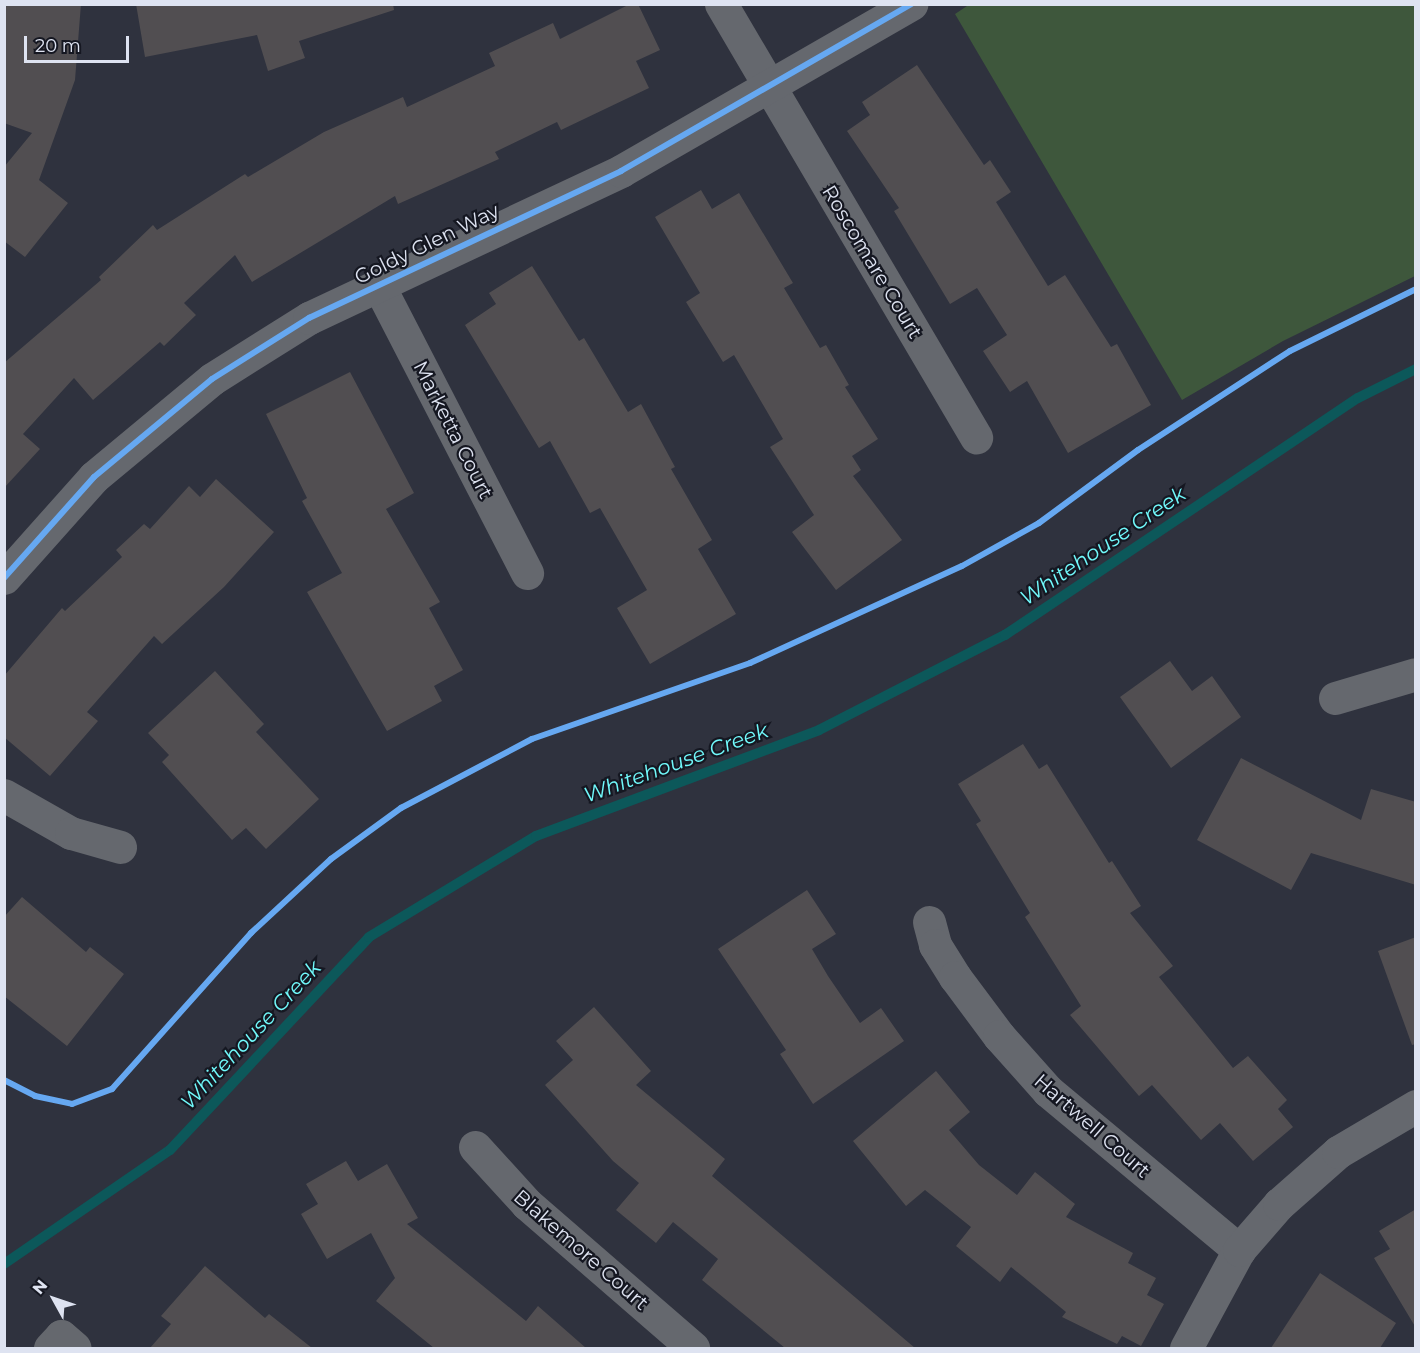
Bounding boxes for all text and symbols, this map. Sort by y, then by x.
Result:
scale bar [27,24,132,62]
text: 20 m [35,35,81,57]
street label: Roscomare Court [817,181,927,343]
street label: Goldy Glen Way [351,199,503,289]
street label: Marketta Court [408,357,498,503]
water label: Whitehouse Creek [1015,481,1191,611]
water label: Whitehouse Creek [580,718,772,808]
water label: Whitehouse Creek [176,955,326,1115]
street label: Hartwell Court [1029,1069,1155,1183]
street label: Blakemore Court [509,1185,653,1315]
north arrow [24,1269,84,1329]
text: N [28,1276,51,1298]

